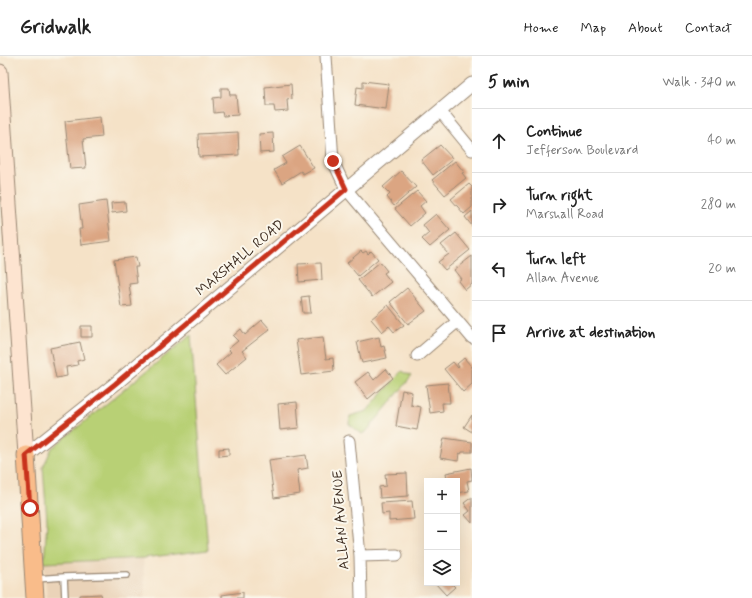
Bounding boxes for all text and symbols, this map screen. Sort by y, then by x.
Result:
text: Gridwalk [20,15,91,40]
text: Home [524,19,558,37]
text: Map [580,19,606,37]
text: About [628,19,663,37]
text: Contact [685,19,732,37]
text: 5 min [488,71,530,93]
text: Walk · 340 m [662,74,736,91]
text: Continue [526,122,582,142]
icon: ahead [488,130,510,152]
text: 40 m [707,132,736,149]
text: Jefferson Boulevard [526,142,638,159]
route end [324,152,342,170]
text: Turn right [526,186,593,206]
icon: right [488,194,510,216]
text: 280 m [701,196,736,213]
text: Marshall Road [526,206,604,223]
street label: MARSHALL ROAD [192,216,288,300]
text: Turn left [526,250,586,270]
icon: left [488,258,510,280]
text: 20 m [708,260,736,277]
text: Allan Avenue [526,270,599,287]
icon: arrive [488,322,510,344]
text: Arrive at destination [526,323,655,343]
street label: ALLAN AVENUE [329,470,353,570]
map controls [424,478,460,586]
button: + [424,478,460,514]
route start [21,499,39,517]
button: − [424,514,460,550]
button: layers [424,550,460,586]

